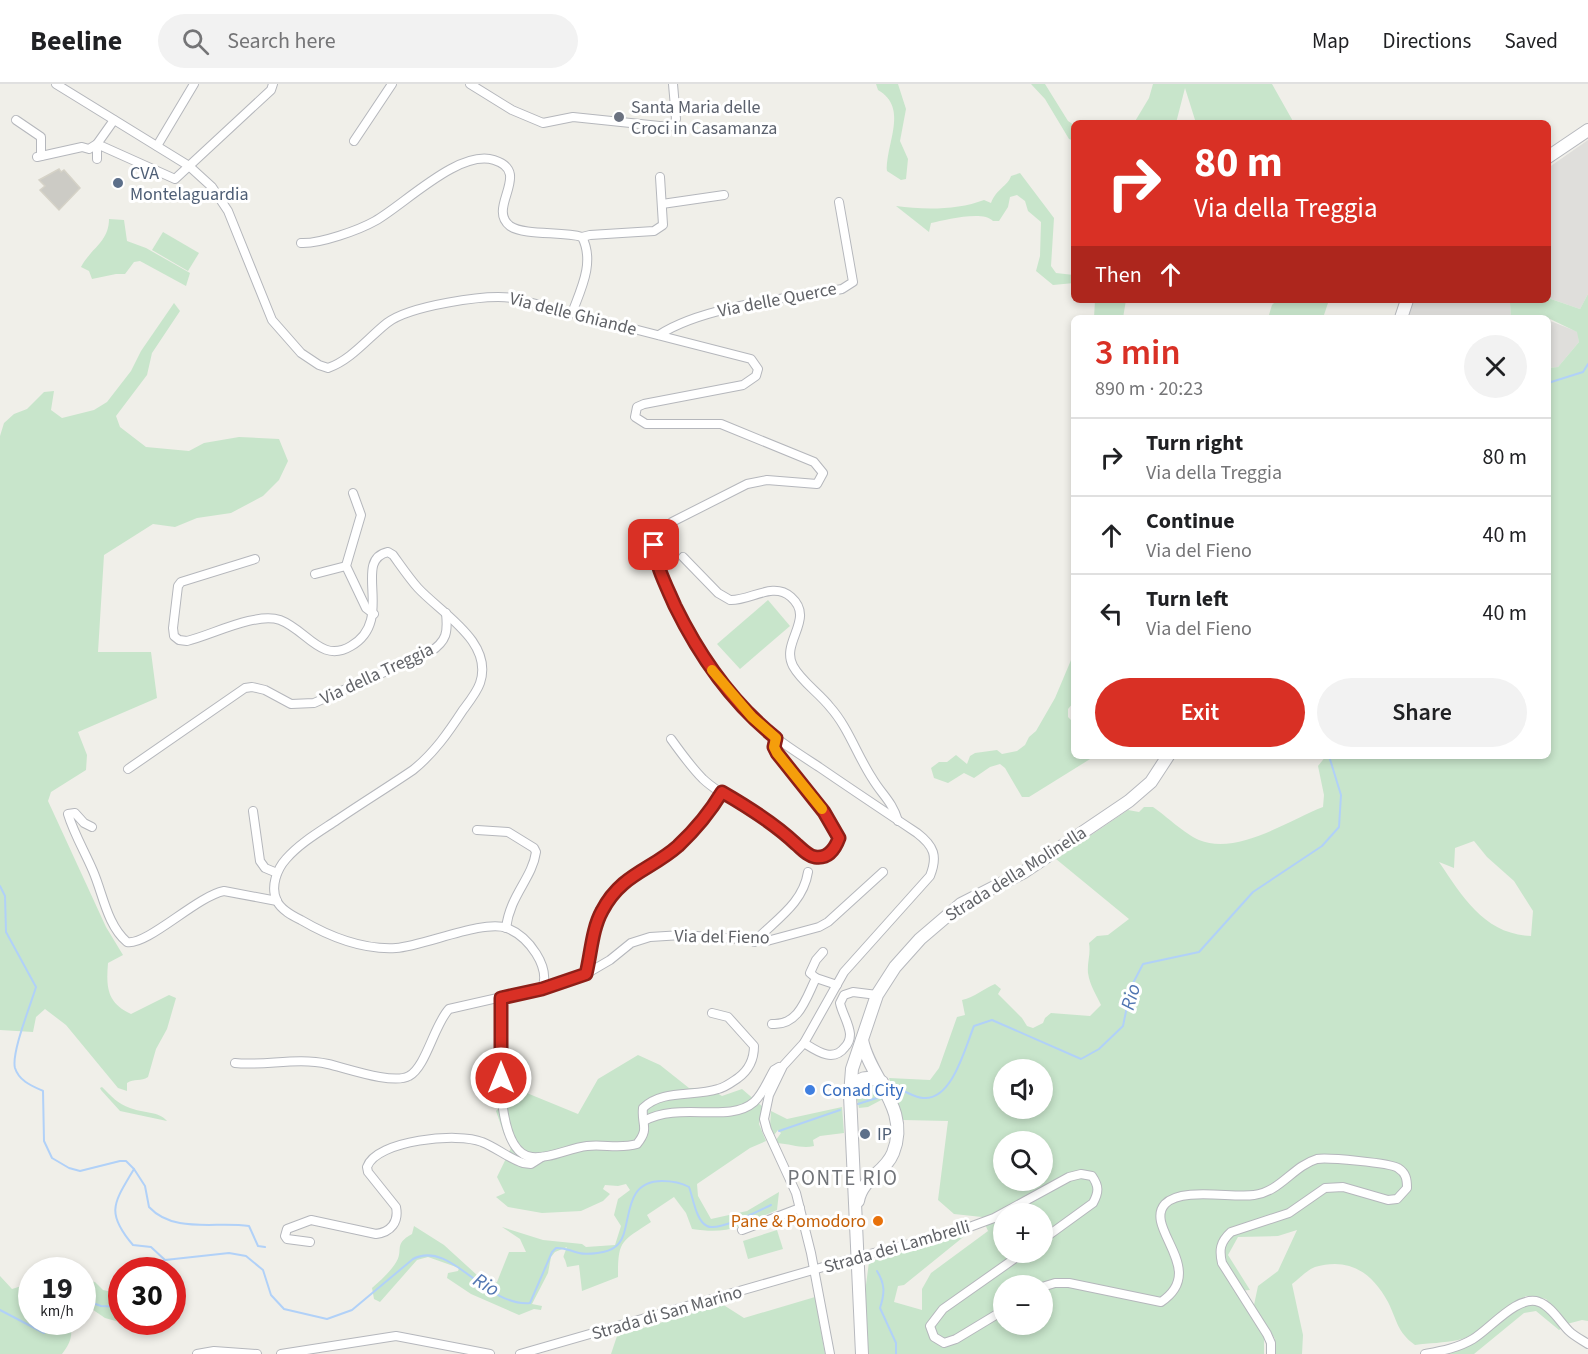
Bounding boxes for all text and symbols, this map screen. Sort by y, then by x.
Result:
search box [158,14,578,68]
text: Beeline [30,21,122,61]
icon: search [179,25,212,58]
text: Search here [227,25,336,57]
text: Map [1312,26,1350,56]
text: Directions [1383,26,1471,56]
text: Saved [1504,26,1558,56]
place label: Santa Maria delle Croci in Casamanza [631,95,777,141]
marker: Santa Maria delle Croci in Casamanza [612,110,626,124]
text: 80 m [1194,133,1283,193]
icon: right [1095,144,1173,222]
place label: CVA Montelaguardia [130,161,249,207]
marker: CVA Montelaguardia [111,176,125,190]
text: Via della Treggia [1194,189,1378,228]
icon: ahead [1154,258,1187,291]
text: Then [1095,259,1142,291]
street label: Via delle Querce [715,276,839,324]
street label: Via delle Ghiande [507,286,639,342]
text: 3 min [1095,327,1181,378]
button: close [1464,335,1527,398]
text: 890 m · 20:23 [1095,375,1203,403]
text: Turn right [1146,427,1243,459]
icon: right [1095,441,1128,474]
text: 80 m [1482,441,1527,473]
text: Via della Treggia [1146,459,1282,487]
text: Continue [1146,505,1235,537]
pin [628,519,679,570]
icon: ahead [1095,519,1128,552]
text: 40 m [1482,519,1527,551]
icon: arrive [637,528,670,561]
text: Via del Fieno [1146,537,1252,565]
text: Turn left [1146,583,1228,615]
icon: left [1095,597,1128,630]
text: 40 m [1482,597,1527,629]
text: Via del Fieno [1146,615,1252,643]
street label: Via della Treggia [316,637,438,711]
button: Exit [1095,678,1305,747]
button: Share [1317,678,1527,747]
street label: Strada della Molinella [940,820,1092,928]
street label: Via del Fieno [674,924,770,950]
water label: Rio [1114,981,1148,1013]
position arrow [469,1046,533,1110]
map controls [993,1059,1053,1335]
button: sound [993,1059,1053,1119]
place label: Conad City [822,1078,904,1103]
marker: Conad City [803,1083,817,1097]
place label: IP [877,1122,892,1147]
marker: IP [858,1127,872,1141]
button: search [993,1131,1053,1191]
district label: PONTE RIO [788,1163,898,1193]
button: + [993,1203,1053,1263]
place label: Pane & Pomodoro [731,1209,866,1234]
street label: Strada dei Lambrelli [821,1214,973,1280]
marker: Pane & Pomodoro [871,1214,885,1228]
speed limit sign: 30 [108,1257,186,1335]
water label: Rio [468,1266,504,1304]
text: 19 [41,1267,73,1310]
button: − [993,1275,1053,1335]
street label: Strada di San Marino [589,1280,745,1346]
text: km/h [40,1301,74,1322]

